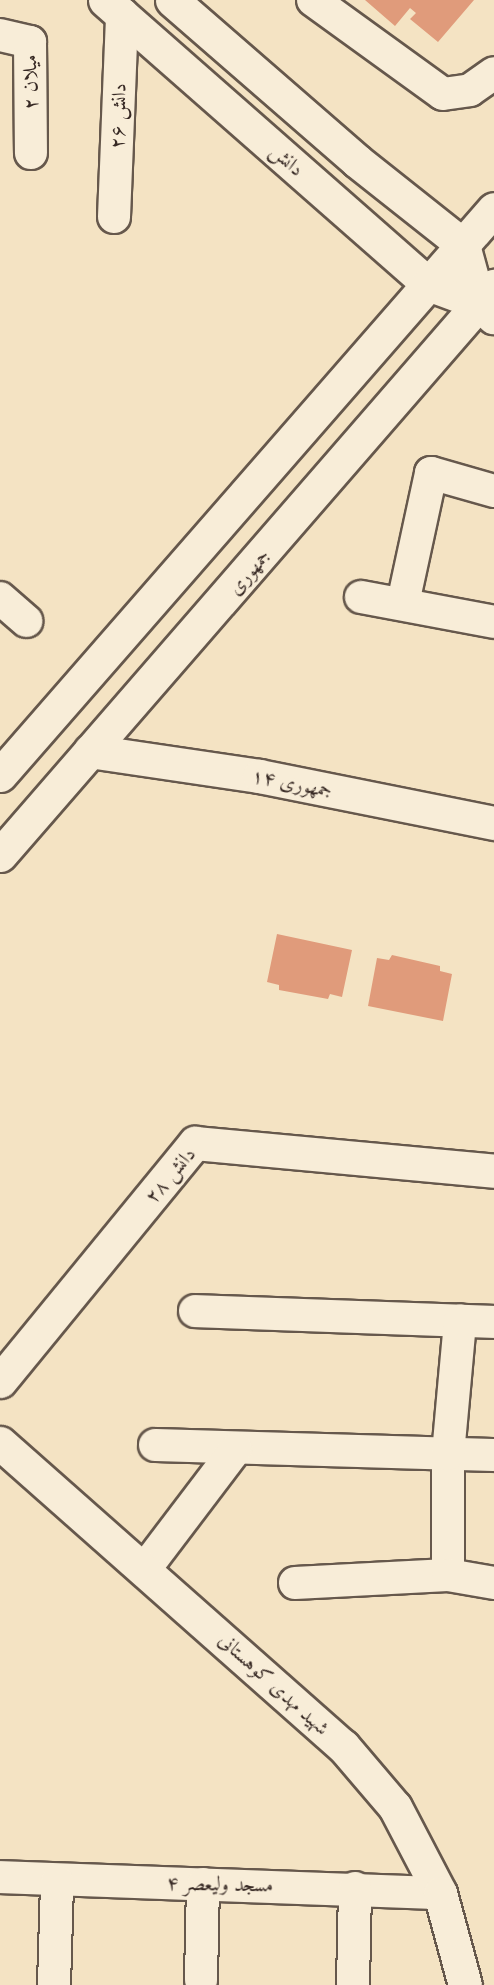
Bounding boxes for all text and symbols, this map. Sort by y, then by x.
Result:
street label: میلان ۲ [18,54,42,110]
street label: دانش ۲۶ [105,83,131,149]
street label: دانش [265,139,309,181]
street label: جمهوری [223,544,275,600]
street label: جمهوری ۱۴ [250,763,334,803]
street label: دانش ۲۸ [139,1142,201,1208]
street label: شهید مهدی کوهستانی [214,1628,334,1740]
street label: مسجد ولیعصر ۴ [166,1871,274,1897]

